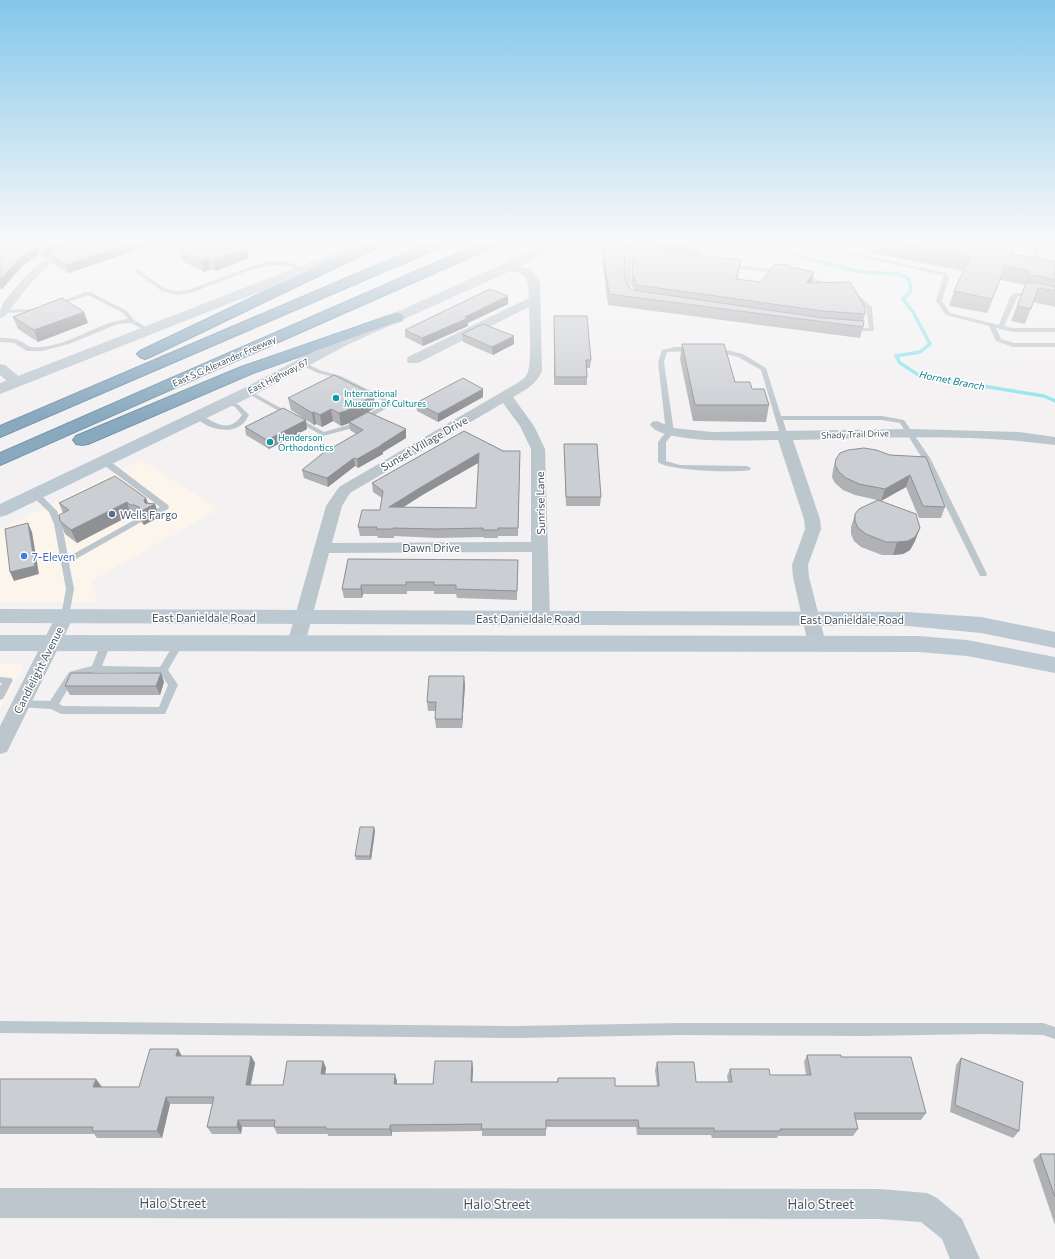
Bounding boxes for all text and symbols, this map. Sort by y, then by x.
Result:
street label: East S G Alexander Freeway [170,333,278,389]
street label: East Highway 67 [246,356,310,396]
water label: Hornet Branch [918,368,986,392]
place label: International Museum of Cultures [344,388,426,409]
marker: International Museum of Cultures [331,393,341,403]
street label: Sunset Village Drive [378,413,470,473]
street label: Shady Trail Drive [821,427,889,441]
place label: Henderson Orthodontics [278,432,333,453]
marker: Henderson Orthodontics [265,437,275,447]
street label: Sunrise Lane [533,471,547,535]
place label: Wells Fargo [120,508,178,521]
marker: Wells Fargo [107,509,117,519]
street label: Dawn Drive [402,541,460,554]
place label: 7-Eleven [32,550,75,563]
marker: 7-Eleven [19,551,29,561]
street label: East Danieldale Road [152,611,256,624]
street label: East Danieldale Road [476,612,580,625]
street label: East Danieldale Road [800,613,904,626]
street label: Candlelight Avenue [10,624,66,716]
street label: Halo Street [140,1195,206,1211]
street label: Halo Street [464,1196,530,1212]
street label: Halo Street [788,1196,854,1212]

